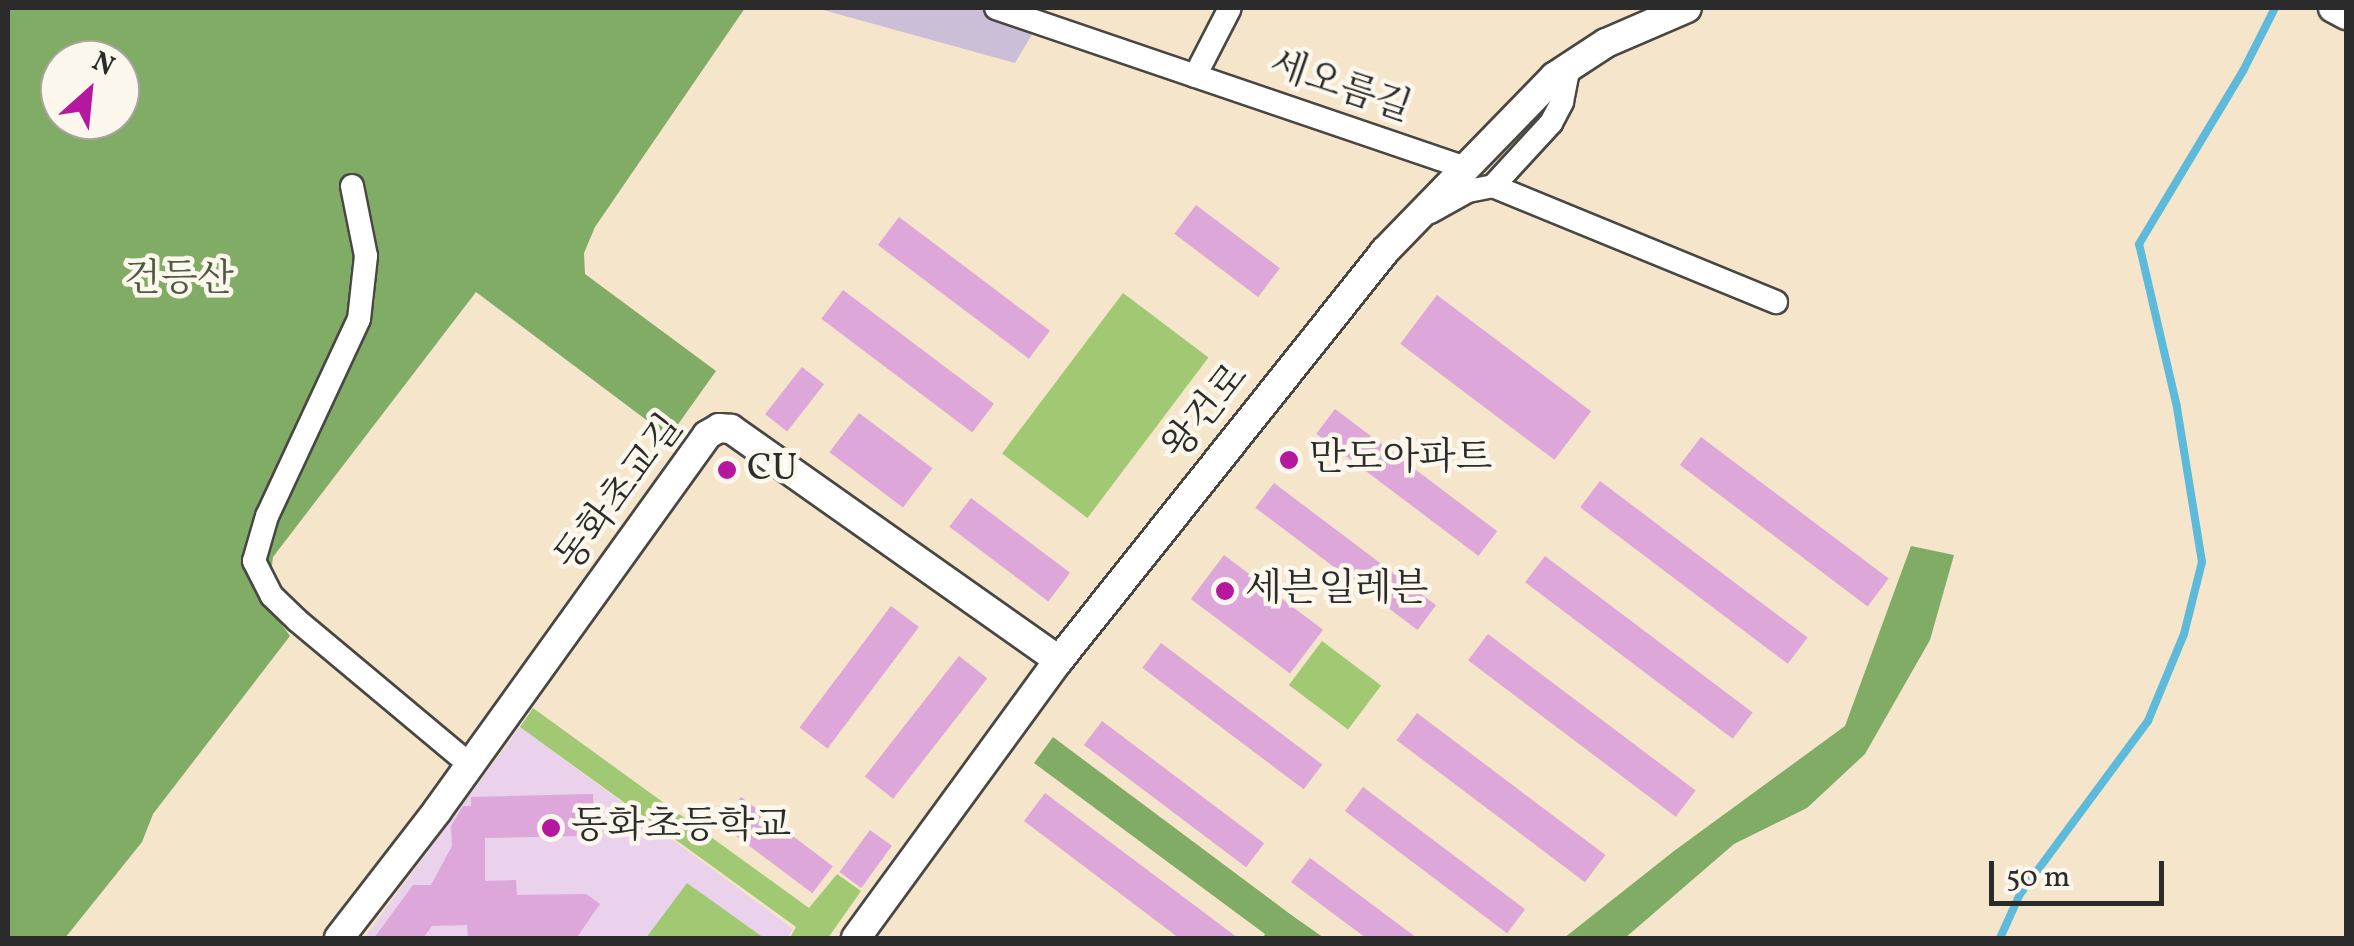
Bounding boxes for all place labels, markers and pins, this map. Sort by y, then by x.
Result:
place label: 만도아파트 [1309,437,1493,483]
place label: CU [747,447,797,493]
marker: 만도아파트 [1278,449,1300,471]
marker: CU [716,459,738,481]
place label: 세븐일레븐 [1245,568,1429,614]
marker: 세븐일레븐 [1214,580,1236,602]
place label: 동화초등학교 [571,805,791,851]
marker: 동화초등학교 [540,817,562,839]

